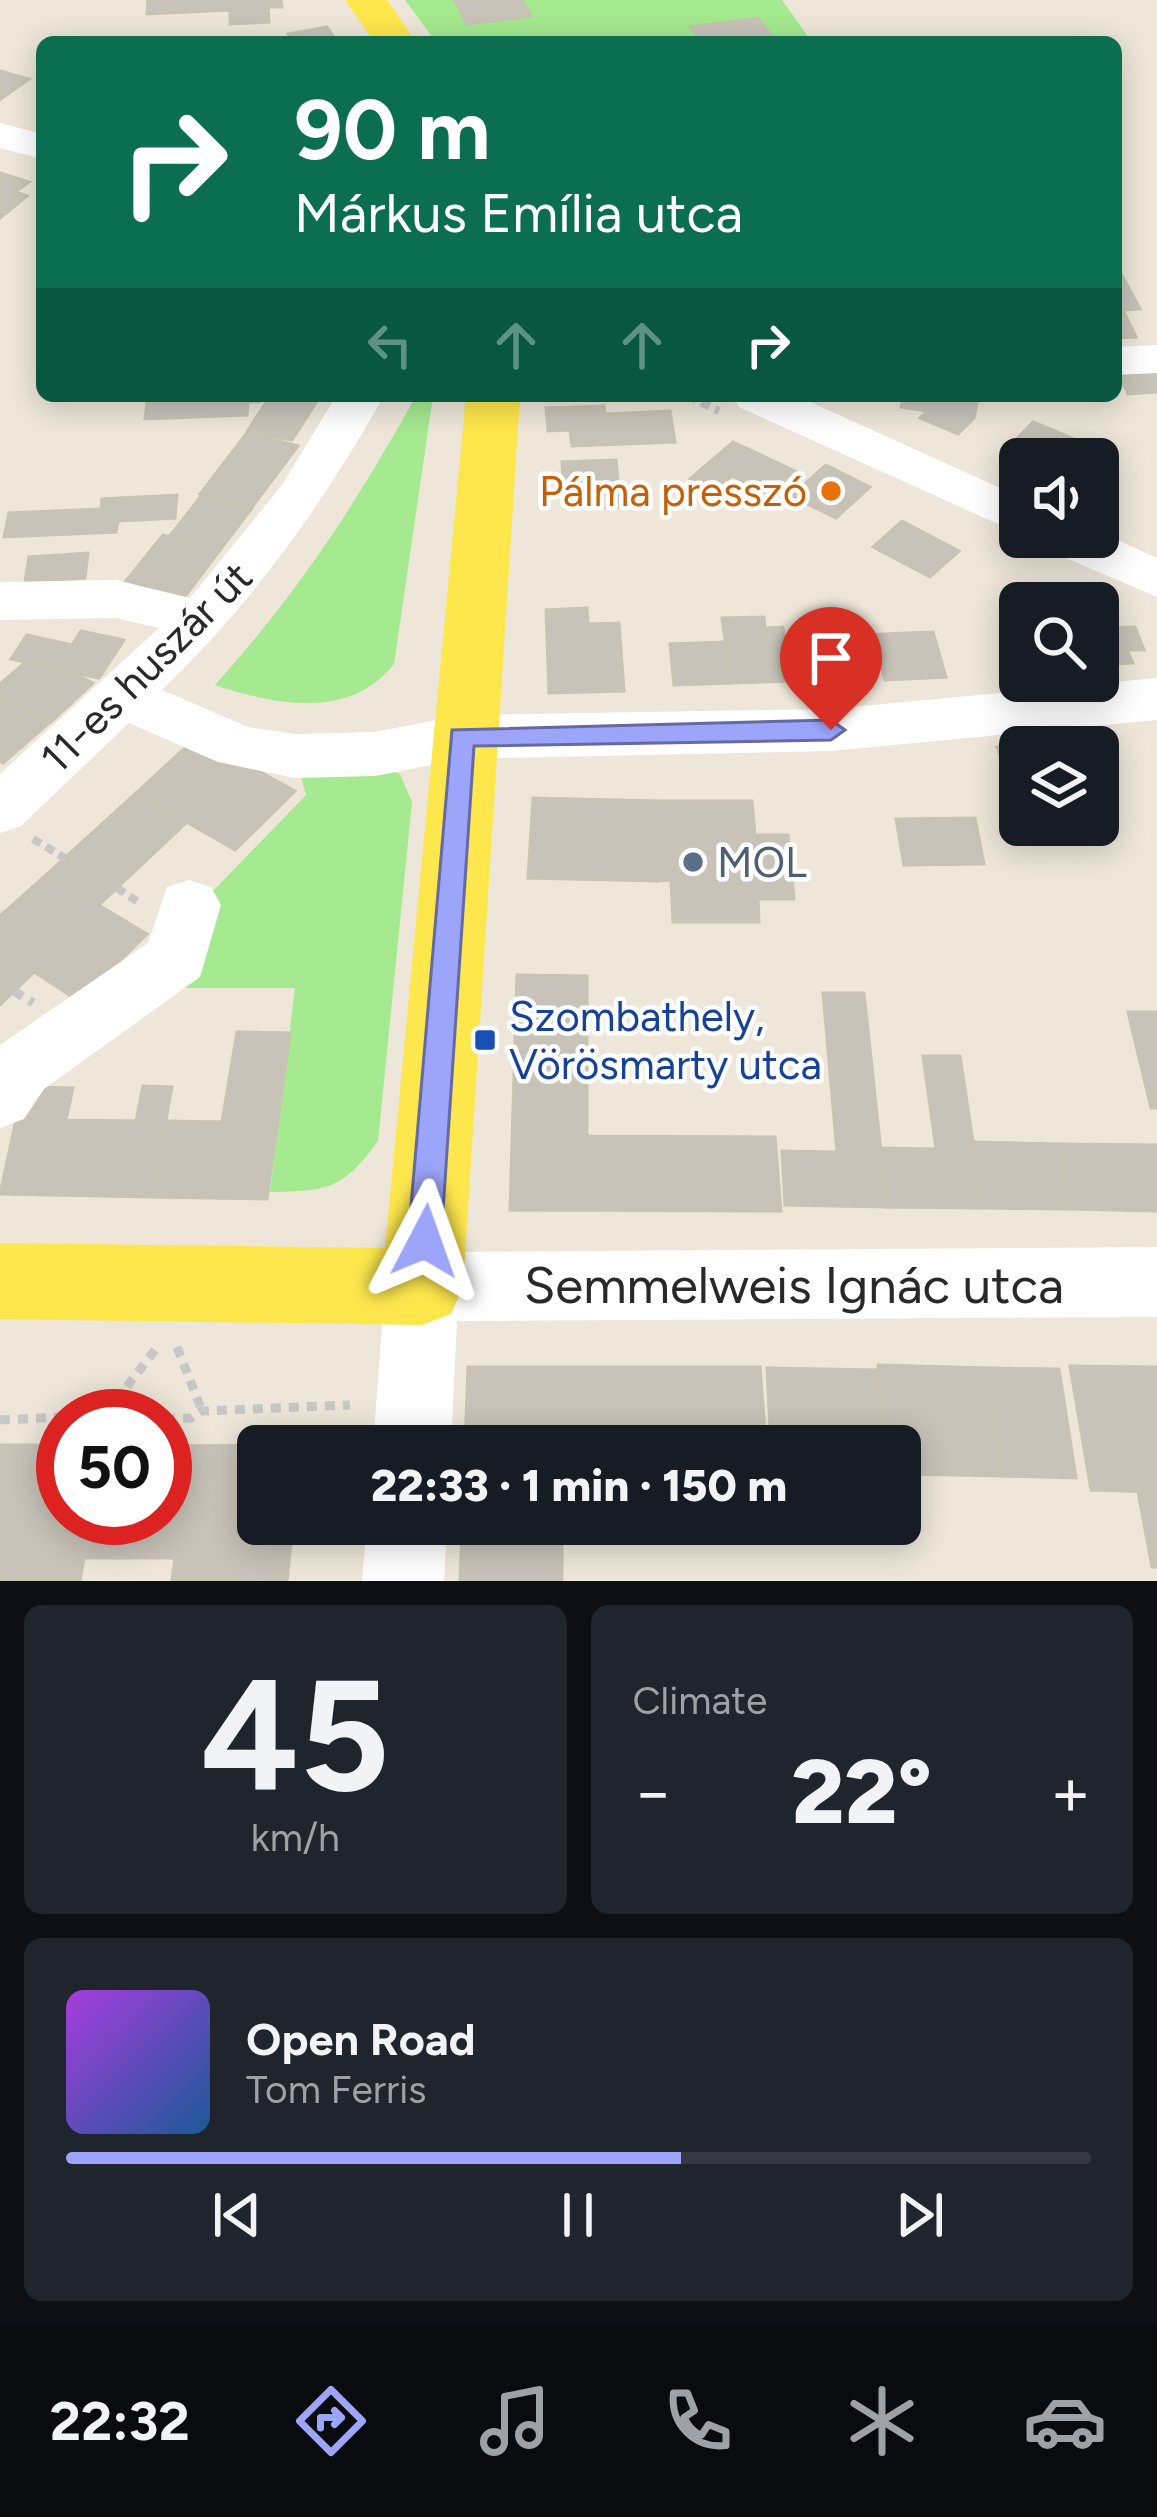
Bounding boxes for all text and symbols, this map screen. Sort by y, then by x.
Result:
text: 90 m [294,79,490,180]
icon: right [96,84,252,240]
text: Márkus Emília utca [294,181,743,246]
icon: left [357,312,423,378]
icon: ahead [483,312,549,378]
icon: ahead [609,312,675,378]
icon: right [735,312,801,378]
map controls [999,438,1119,846]
button: sound [999,438,1119,558]
place label: Pálma presszó [539,466,807,517]
marker: Pálma presszó [818,478,844,504]
street label: 11-es huszár út [30,551,262,783]
button: search [999,582,1119,702]
pin [780,607,882,730]
icon: arrive [798,625,864,691]
button: layers [999,726,1119,846]
place label: MOL [717,837,807,888]
marker: MOL [680,849,706,875]
place label: Szombathely, Vörösmarty utca [509,991,822,1090]
marker: Szombathely, Vörösmarty utca [472,1027,498,1053]
position arrow [362,1178,488,1304]
street label: Semmelweis Ignác utca [524,1255,1064,1316]
speed limit sign: 50 [36,1389,192,1545]
text: 22:33 · 1 min · 150 m [371,1458,787,1512]
text: 45 [201,1642,390,1829]
text: Climate [633,1677,767,1724]
text: 22° [792,1737,932,1846]
text: − [633,1752,674,1832]
text: + [1050,1752,1091,1832]
text: km/h [251,1814,340,1861]
text: Open Road [246,2012,476,2066]
text: Tom Ferris [246,2066,426,2113]
icon: previous [204,2182,270,2248]
icon: pause [545,2182,611,2248]
icon: next [887,2182,953,2248]
icon: directions [289,2379,373,2463]
icon: music [473,2379,557,2463]
icon: phone [656,2379,740,2463]
icon: climate [840,2379,924,2463]
icon: car [1023,2379,1107,2463]
text: 22:32 [50,2389,190,2454]

